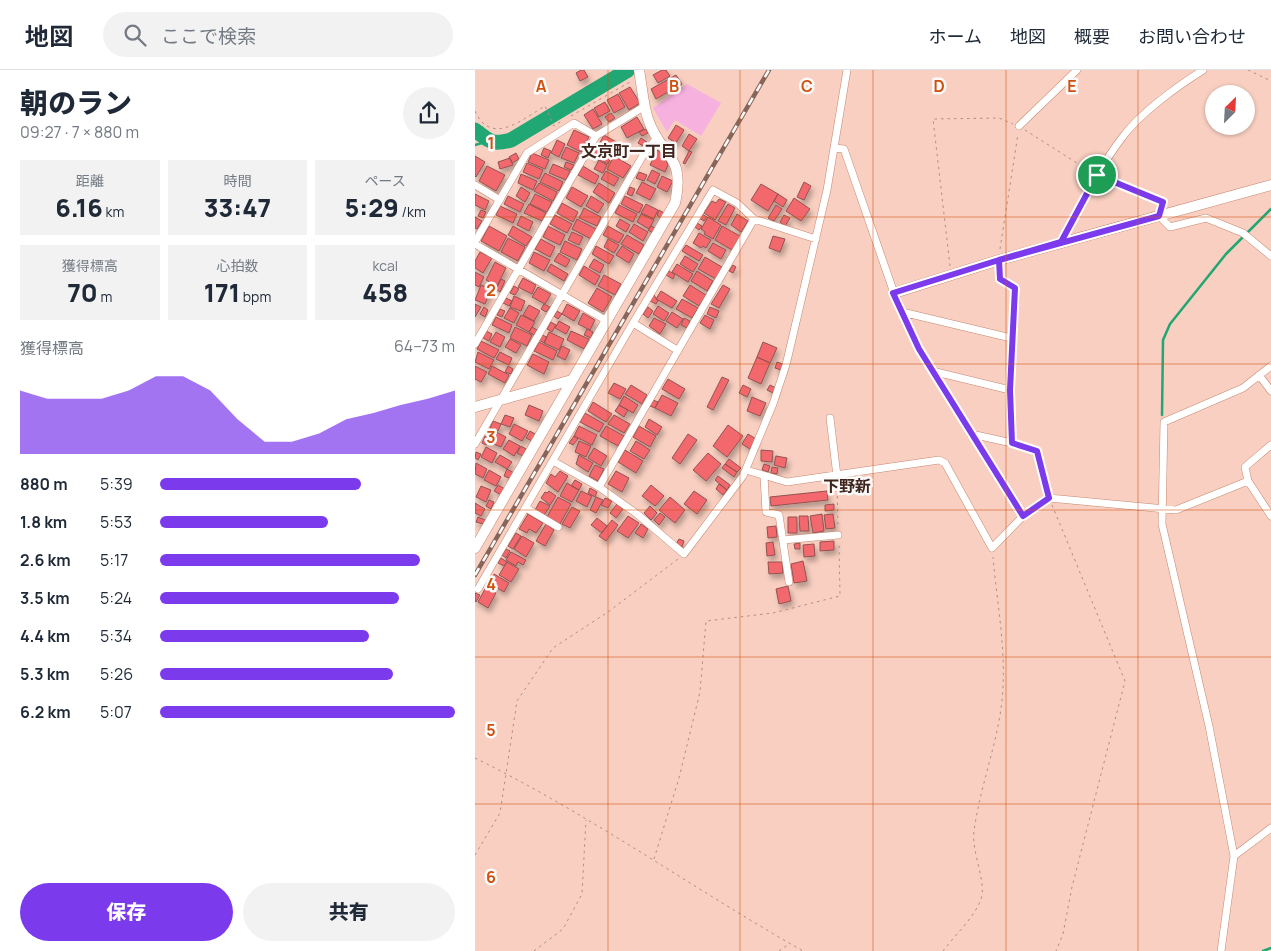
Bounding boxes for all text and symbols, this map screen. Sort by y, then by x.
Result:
search box [103,12,453,57]
text: 地図 [25,19,73,52]
icon: search [121,21,149,49]
text: ここで検索 [161,23,256,49]
text: ホーム [929,24,982,48]
text: 地図 [1010,24,1046,48]
text: 概要 [1074,24,1110,48]
text: お問い合わせ [1138,24,1246,48]
text: A [536,75,547,97]
text: B [669,75,679,97]
text: C [801,75,813,97]
text: D [933,75,945,97]
text: E [1067,75,1077,97]
text: 朝のラン [20,83,132,121]
north arrow [1205,85,1255,135]
map controls [1205,85,1255,135]
button: share [403,87,455,139]
text: 09:27 · 7 × 880 m [20,121,139,143]
text: 1 [487,132,495,154]
district label: 文京町一丁目 [581,140,677,162]
pin [1076,154,1118,196]
icon: arrive [1083,161,1111,189]
text: 距離 [76,171,104,190]
text: 時間 [223,171,251,190]
text: ペース [365,171,406,190]
text: 6.16 [55,190,103,225]
text: 33:47 [204,190,271,225]
text: 5:29 [344,190,399,225]
text: km [103,202,124,221]
text: /km [399,202,426,221]
text: 獲得標高 [62,256,118,275]
text: 心拍数 [216,256,258,275]
text: kcal [372,256,398,275]
text: 70 [67,275,98,310]
text: 171 [204,275,240,310]
text: 458 [362,275,408,310]
text: 2 [486,279,496,301]
text: m [98,287,112,306]
text: bpm [240,287,271,306]
text: 64–73 m [394,335,455,357]
text: 獲得標高 [20,337,84,359]
text: 3 [486,426,496,448]
text: 880 m [20,473,68,495]
text: 5:39 [100,473,133,495]
district label: 下野新 [823,475,871,497]
text: 1.8 km [20,511,67,533]
text: 5:53 [100,511,132,533]
text: 2.6 km [20,549,71,571]
text: 5:17 [100,549,128,571]
text: 4 [486,573,496,595]
text: 3.5 km [20,587,70,609]
text: 5:24 [100,587,132,609]
text: 4.4 km [20,625,70,647]
text: 5:34 [100,625,132,647]
text: 5.3 km [20,663,70,685]
text: 5:26 [100,663,133,685]
text: 6.2 km [20,701,71,723]
text: 5:07 [100,701,132,723]
text: 5 [486,719,496,741]
text: 6 [486,866,496,888]
button: 保存 [20,883,233,941]
button: 共有 [243,883,455,941]

